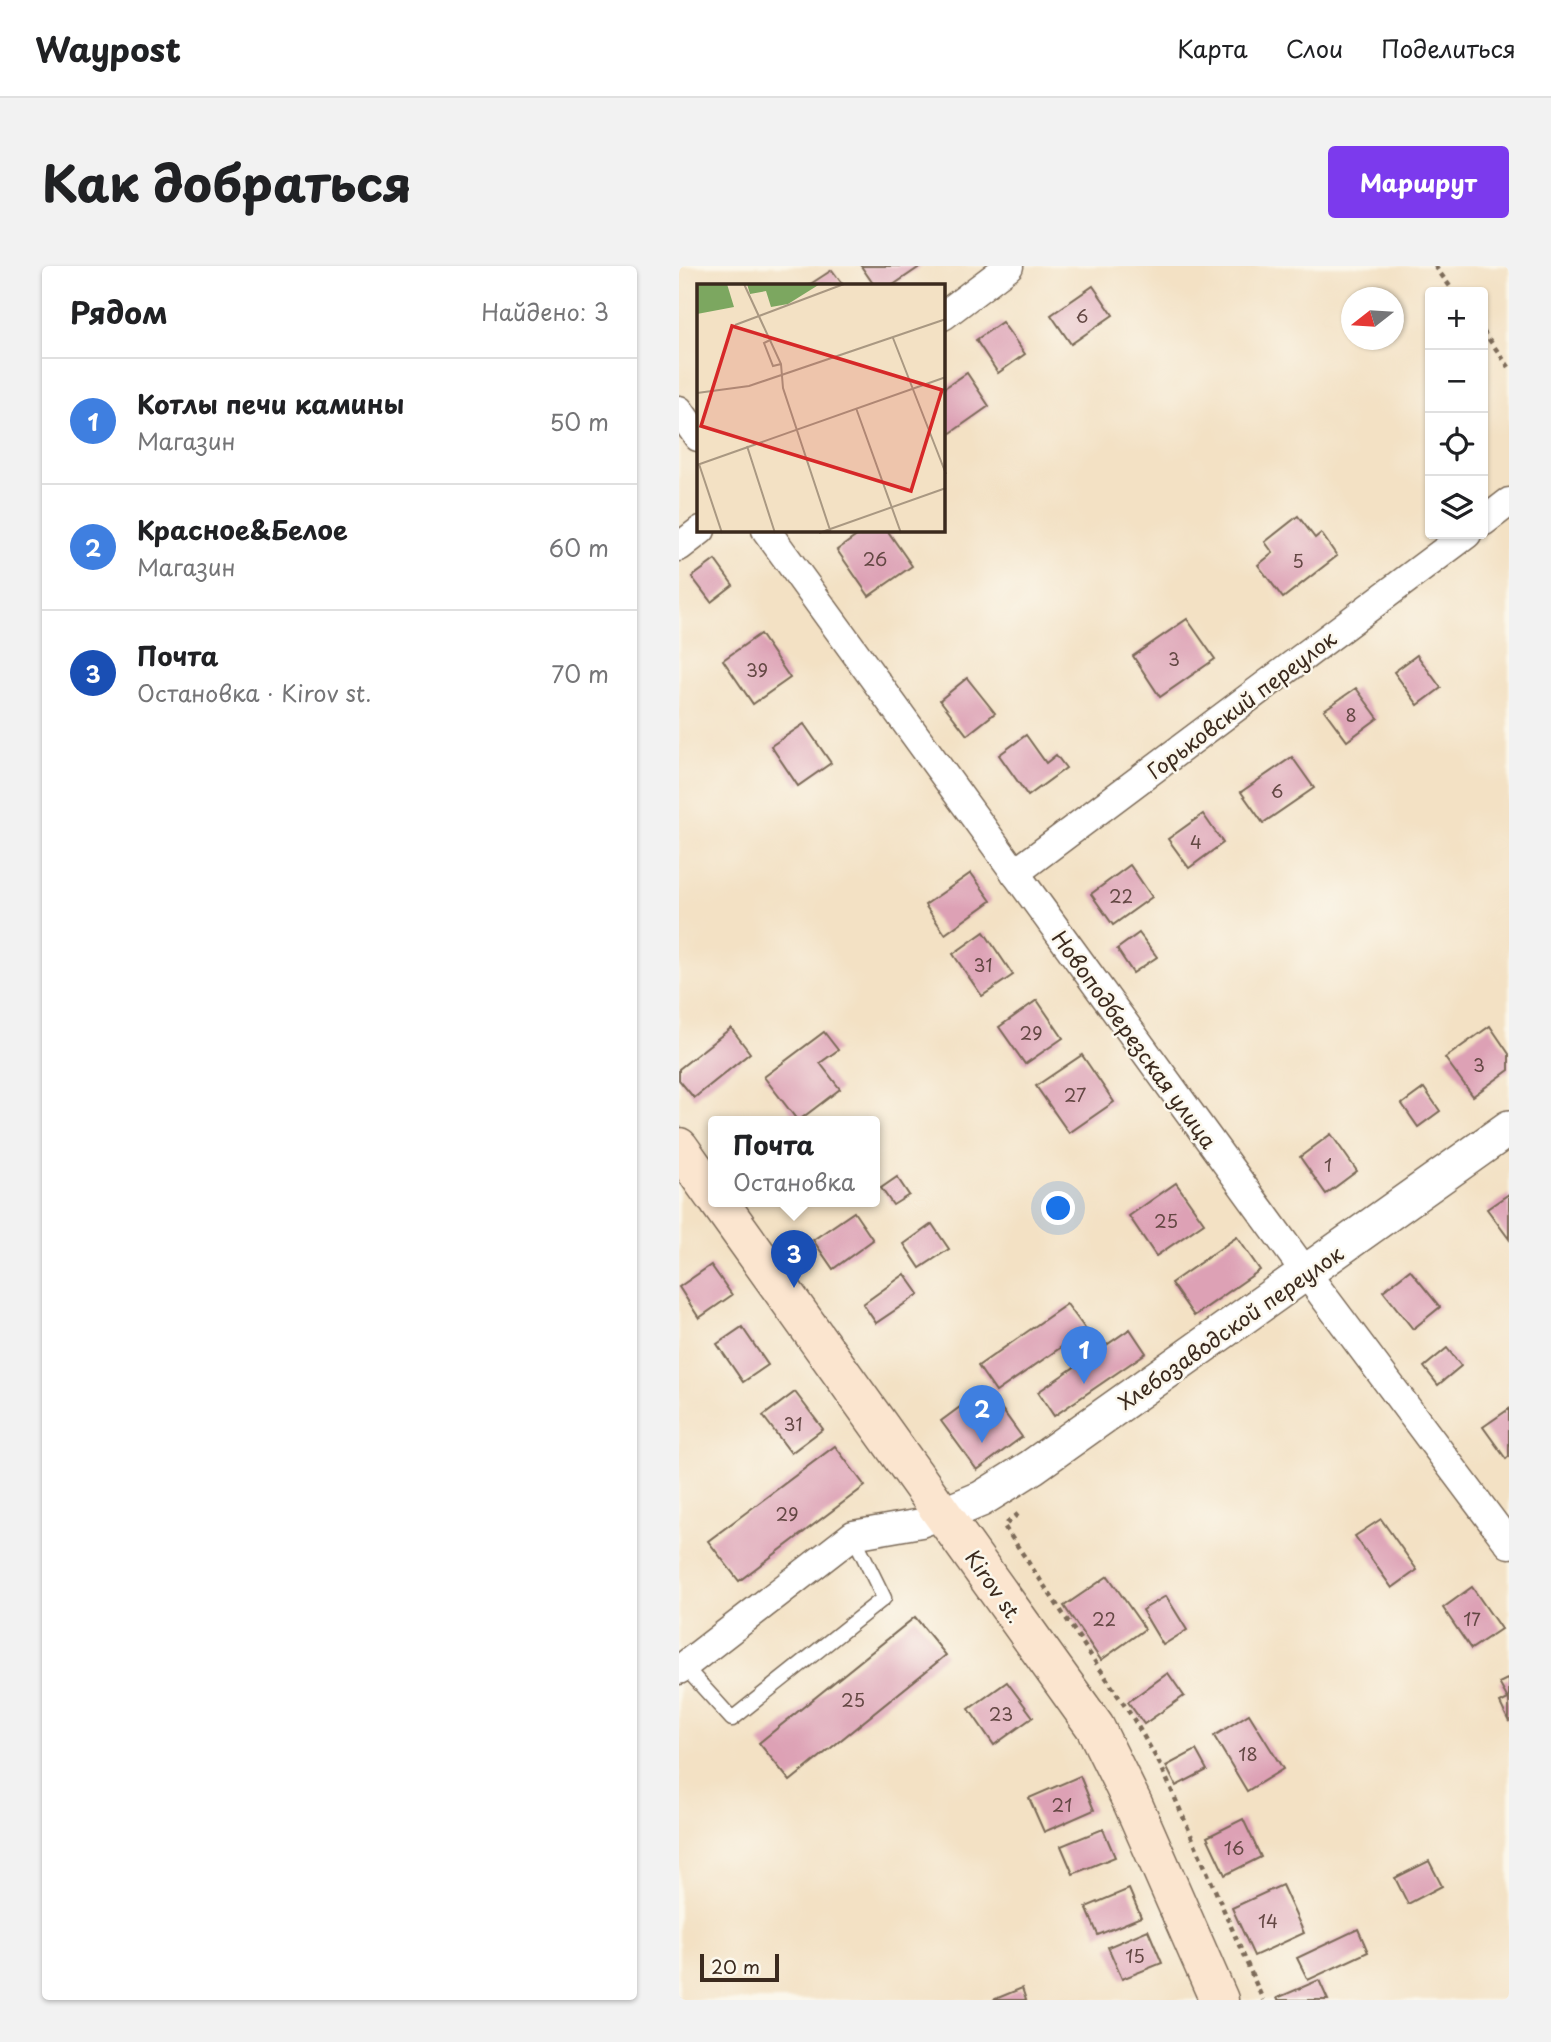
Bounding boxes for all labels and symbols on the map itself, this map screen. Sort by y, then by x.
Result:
inset map [697,284,945,532]
north arrow [1341,287,1404,350]
house number: 6 [1076,302,1088,329]
house number: 26 [863,545,887,572]
house number: 5 [1292,547,1304,574]
street label: Горьковский переулок [1140,622,1343,786]
house number: 3 [1168,645,1180,672]
house number: 39 [746,656,768,683]
house number: 8 [1345,701,1357,728]
house number: 6 [1271,777,1283,804]
house number: 4 [1190,828,1202,855]
house number: 22 [1109,882,1133,909]
street label: Новоподберезская улица [1045,923,1226,1155]
house number: 31 [974,951,992,978]
house number: 29 [1020,1019,1042,1046]
house number: 3 [1473,1051,1485,1078]
house number: 27 [1064,1081,1086,1108]
house number: 1 [1324,1151,1332,1178]
your location [1041,1191,1075,1225]
house number: 25 [1154,1207,1178,1234]
pin: 3 [771,1230,817,1288]
street label: Хлебозаводской переулок [1111,1237,1350,1417]
pin: 1 [1061,1326,1107,1384]
pin: 2 [959,1385,1005,1443]
house number: 31 [784,1410,802,1437]
house number: 29 [776,1500,798,1527]
street label: Kirov st. [958,1543,1032,1629]
house number: 22 [1092,1605,1116,1632]
house number: 17 [1463,1605,1481,1632]
house number: 25 [841,1686,865,1713]
house number: 23 [989,1700,1013,1727]
house number: 18 [1238,1740,1258,1767]
house number: 21 [1052,1791,1072,1818]
house number: 16 [1224,1834,1244,1861]
house number: 14 [1258,1907,1278,1934]
house number: 15 [1125,1942,1145,1969]
scale bar [700,1951,779,1983]

